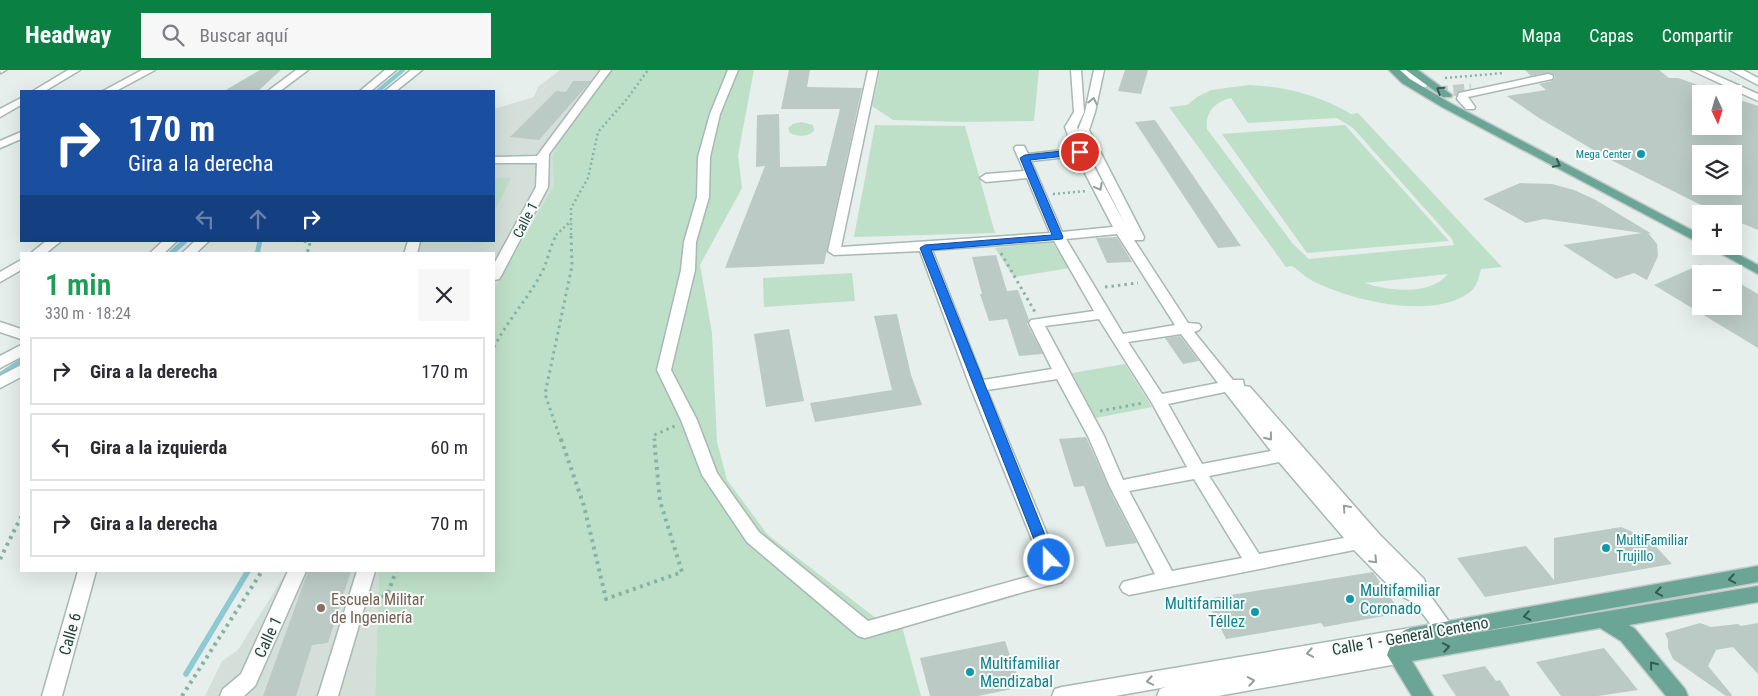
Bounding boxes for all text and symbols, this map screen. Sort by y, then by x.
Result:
search box [141,13,491,58]
text: Headway [25,21,111,49]
icon: search [159,21,187,49]
text: Buscar aquí [199,24,288,47]
text: Mapa [1522,25,1561,46]
text: Capas [1589,25,1634,46]
text: Compartir [1662,25,1733,46]
north arrow [1692,85,1742,135]
map controls [1692,85,1742,315]
one-way arrow [1436,87,1446,96]
one-way arrow [1087,96,1097,105]
text: 170 m [128,109,215,150]
icon: right [45,110,110,175]
pin [1059,131,1101,173]
icon: arrive [1066,138,1094,166]
button: layers [1692,145,1742,195]
place label: Mega Center [1576,148,1632,161]
marker: Mega Center [1635,148,1647,160]
text: Gira a la derecha [128,151,274,176]
one-way arrow [1552,158,1561,168]
one-way arrow [1093,182,1103,191]
street label: Calle 1 [509,200,541,240]
icon: left [191,205,219,233]
icon: ahead [244,205,272,233]
icon: right [297,205,325,233]
button: + [1692,205,1742,255]
button: − [1692,265,1742,315]
text: 1 min [45,267,111,302]
button: close [418,269,470,321]
text: 330 m · 18:24 [45,304,131,323]
icon: right [47,357,75,385]
text: Gira a la derecha [90,360,217,383]
text: 170 m [421,360,468,383]
one-way arrow [1263,431,1272,441]
icon: left [47,433,75,461]
text: Gira a la izquierda [90,436,227,459]
text: 60 m [431,436,468,459]
one-way arrow [1343,504,1352,513]
icon: right [47,509,75,537]
text: Gira a la derecha [90,512,217,535]
text: 70 m [431,512,468,535]
place label: MultiFamiliar Trujillo [1616,532,1688,564]
position arrow [1022,533,1074,585]
marker: MultiFamiliar Trujillo [1600,542,1612,554]
one-way arrow [1369,554,1378,563]
one-way arrow [1728,573,1737,584]
place label: Multifamiliar Coronado [1360,581,1440,618]
one-way arrow [1655,587,1663,597]
place label: Escuela Militar de Ingeniería [331,590,424,627]
marker: Multifamiliar Coronado [1344,593,1356,605]
place label: Multifamiliar Téllez [1165,594,1245,631]
marker: Escuela Militar de Ingeniería [315,602,327,614]
marker: Multifamiliar Téllez [1249,606,1261,618]
one-way arrow [1523,610,1532,620]
street label: Calle 6 [55,611,85,657]
street label: Calle 1 [250,613,286,661]
street label: Calle 1 - General Centeno [1330,613,1490,659]
one-way arrow [1441,643,1450,653]
one-way arrow [1306,648,1315,658]
place label: Multifamiliar Mendizabal [980,654,1060,691]
one-way arrow [1649,662,1658,671]
marker: Multifamiliar Mendizabal [964,666,976,678]
one-way arrow [1146,675,1154,686]
one-way arrow [1246,677,1255,687]

